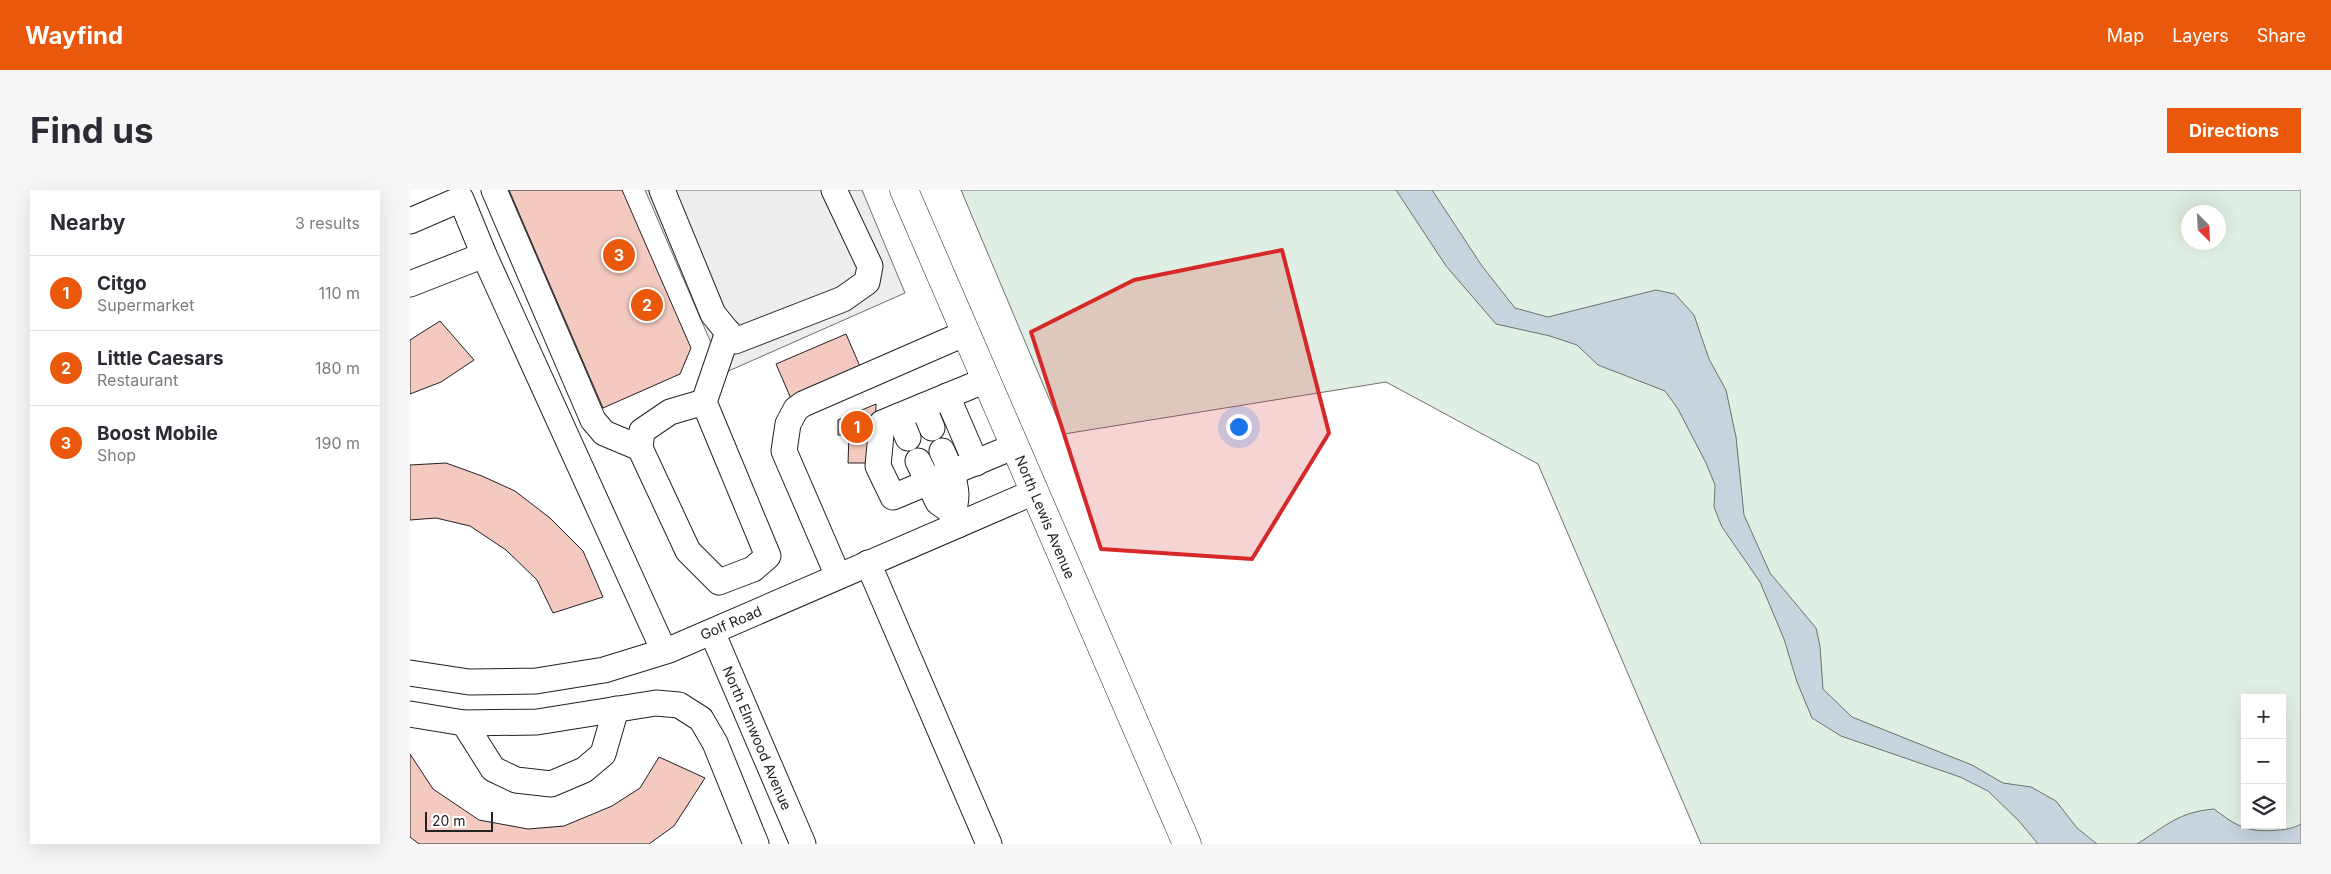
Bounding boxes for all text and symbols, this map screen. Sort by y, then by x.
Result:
text: Wayfind [25,21,123,50]
text: Map [2107,25,2144,46]
text: Layers [2172,25,2229,46]
text: Share [2257,25,2306,46]
button: Directions [2167,108,2301,153]
text: Find us [30,109,154,151]
north arrow [2181,205,2226,250]
text: Nearby [50,210,125,235]
text: 3 results [295,213,360,233]
pin: 3 [603,236,635,274]
text: Citgo [97,272,147,295]
text: 1 [63,283,69,303]
text: 110 m [318,283,360,303]
pin: 2 [631,286,663,324]
text: Supermarket [97,295,194,315]
text: Little Caesars [97,347,224,370]
text: 2 [61,358,71,378]
text: 180 m [315,358,360,378]
text: Restaurant [97,370,178,390]
pin: 1 [841,408,873,446]
your location [1226,414,1252,440]
text: Boost Mobile [97,422,218,445]
text: 3 [61,433,71,453]
text: 190 m [315,433,360,453]
text: Shop [97,445,136,465]
street label: North Lewis Avenue [1012,453,1079,581]
street label: Golf Road [698,602,764,643]
street label: North Elmwood Avenue [719,663,796,812]
map controls [2241,694,2286,829]
button: + [2241,694,2286,739]
button: − [2241,739,2286,784]
button: layers [2241,784,2286,829]
scale bar [425,809,492,832]
text: 20 m [432,812,466,829]

